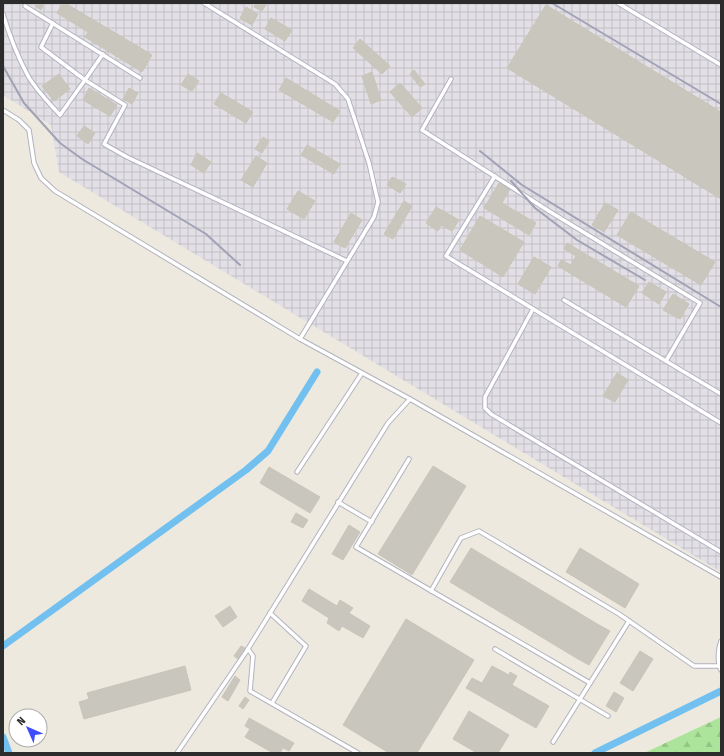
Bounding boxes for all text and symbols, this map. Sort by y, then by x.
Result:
north arrow [8,708,48,748]
text: N [14,714,28,728]

